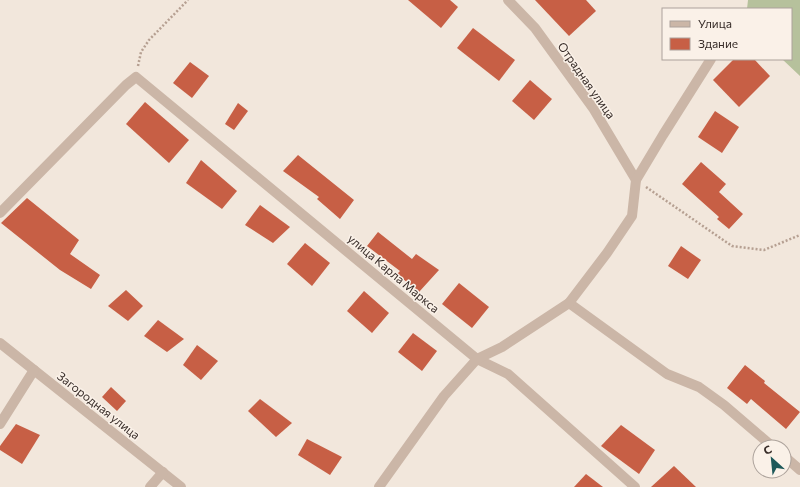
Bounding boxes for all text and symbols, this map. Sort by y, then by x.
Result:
legend [662,8,792,60]
text: Улица [698,16,732,30]
text: Здание [698,36,738,50]
street label: Отрадная улица [555,39,619,121]
street label: улица Карла Маркса [346,231,442,315]
street label: Загородная улица [55,368,143,442]
north arrow [752,439,792,479]
text: С [761,442,774,457]

